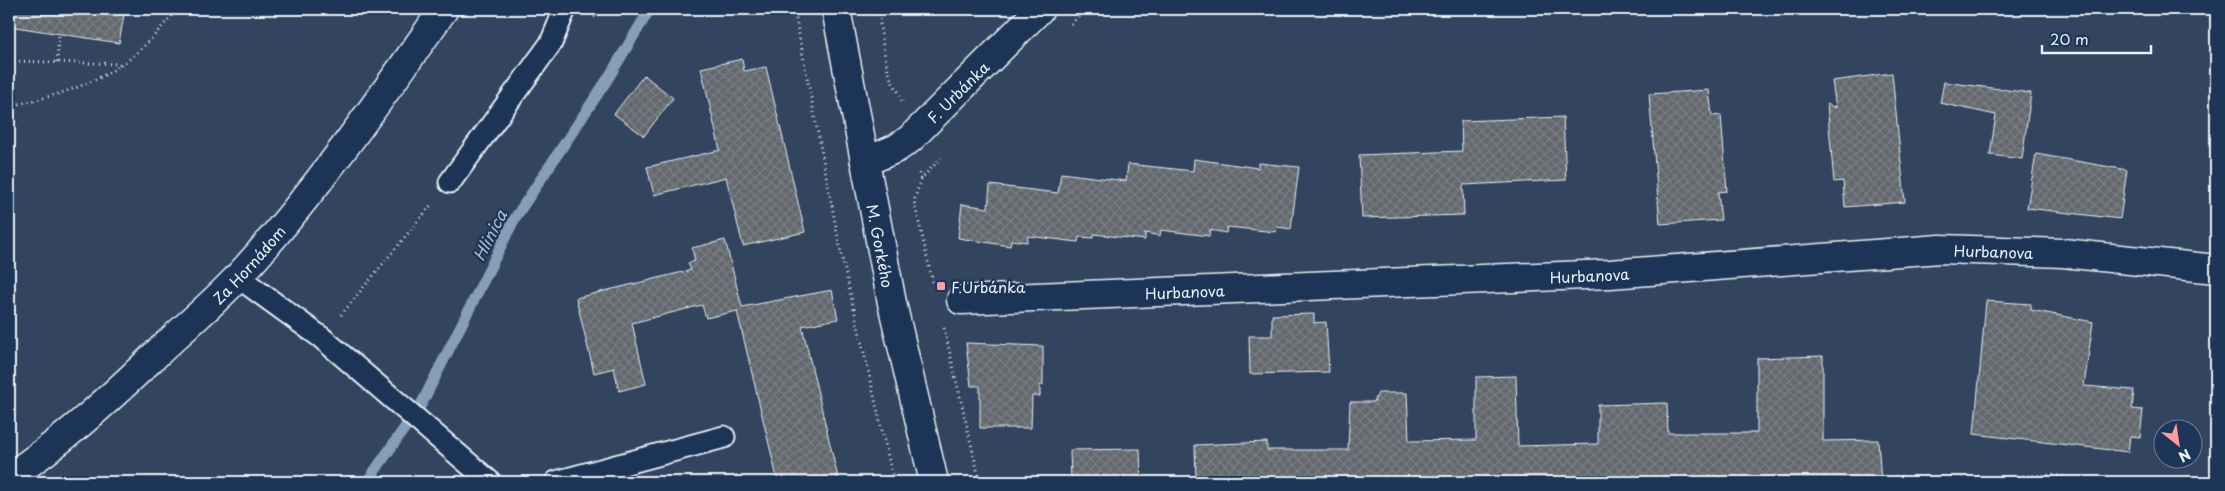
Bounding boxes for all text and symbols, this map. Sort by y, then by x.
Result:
scale bar [2042,22,2151,54]
text: 20 m [2050,27,2089,50]
street label: F. Urbánka [921,55,994,128]
street label: M. Gorkého [862,202,900,289]
water label: Hlinica [466,205,512,264]
street label: Za Hornádom [207,220,290,309]
street label: Hurbanova [1953,238,2034,264]
street label: Hurbanova [1549,261,1631,288]
place label: F.Urbánka [951,275,1026,298]
street label: Hurbanova [1145,278,1226,304]
marker: F.Urbánka [935,280,947,292]
north arrow [2152,418,2202,468]
text: N [2175,444,2195,468]

